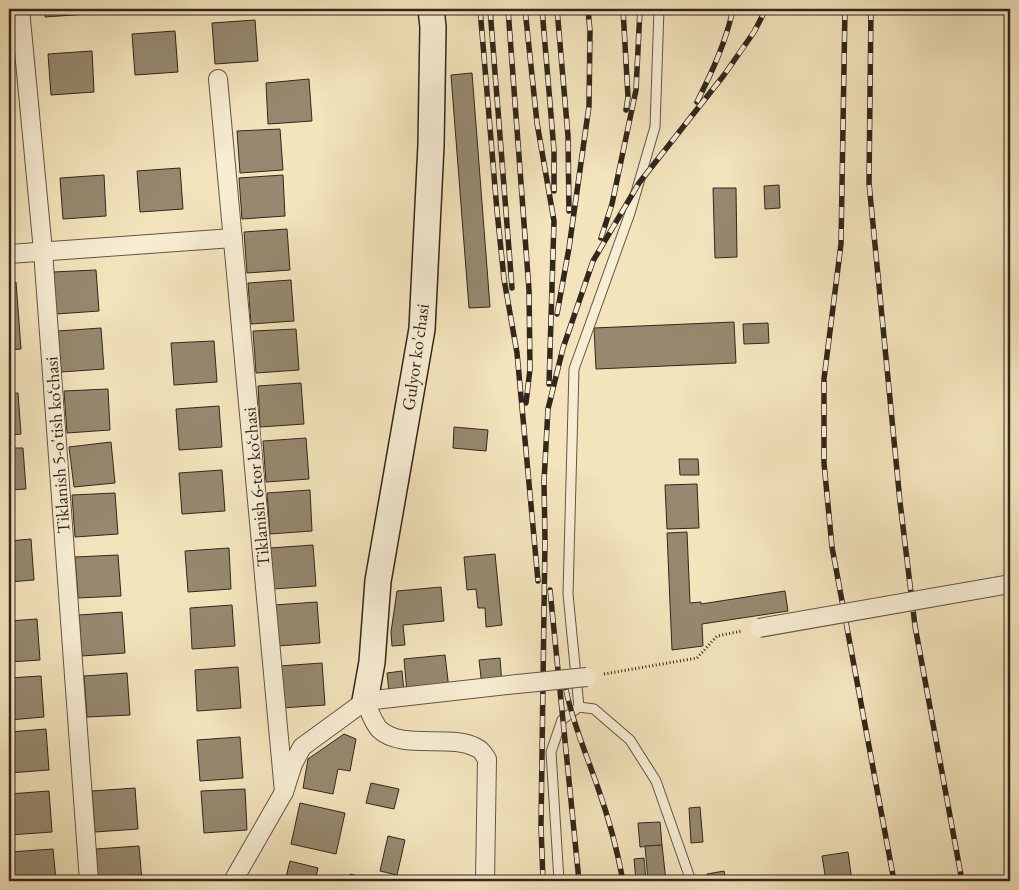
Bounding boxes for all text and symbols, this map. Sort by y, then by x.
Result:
street label: Gulyor ko'chasi [396,301,434,412]
street label: Tiklanish 5-o'tish ko‘chasi [39,355,75,534]
street label: Tiklanish 6-tor ko‘chasi [238,405,274,568]

